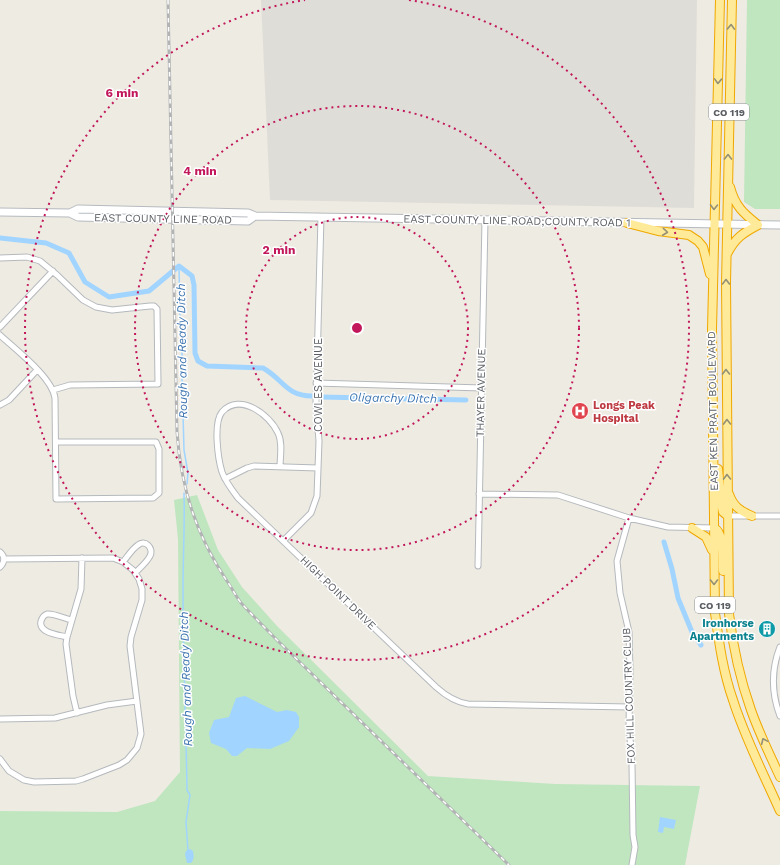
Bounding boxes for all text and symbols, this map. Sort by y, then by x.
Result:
one-way arrow [727,24,735,30]
one-way arrow [713,78,722,84]
text: 6 min [105,86,139,100]
road number: CO 119 [709,104,749,120]
one-way arrow [724,154,732,160]
text: 4 min [183,164,217,178]
one-way arrow [710,204,718,210]
street label: EAST COUNTY LINE ROAD [94,211,232,227]
street label: EAST COUNTY LINE ROAD;COUNTY ROAD 1 [403,213,631,229]
one-way arrow [662,227,668,236]
text: 2 min [263,243,295,257]
one-way arrow [722,279,730,285]
water label: Rough and Ready Ditch [174,283,190,419]
centre of rings [350,321,364,335]
street label: EAST KEN PRATT BOULEVARD [705,331,721,491]
street label: COWLES AVENUE [312,338,325,432]
street label: THAYER AVENUE [474,349,488,437]
one-way arrow [722,369,730,375]
water label: Oligarchy Ditch [349,390,437,406]
place label: Longs Peak Hospital [593,399,655,425]
hospital icon: Longs Peak Hospital [570,401,590,421]
one-way arrow [723,419,731,425]
one-way arrow [723,474,731,480]
street label: HIGH POINT DRIVE [297,554,379,632]
one-way arrow [710,579,718,585]
road number: CO 119 [695,597,735,613]
water label: Rough and Ready Ditch [177,611,195,747]
place label: Ironhorse Apartments [690,617,754,643]
building icon: Ironhorse Apartments [757,619,777,639]
street label: FOX HILL COUNTRY CLUB [620,628,638,764]
one-way arrow [761,738,769,746]

